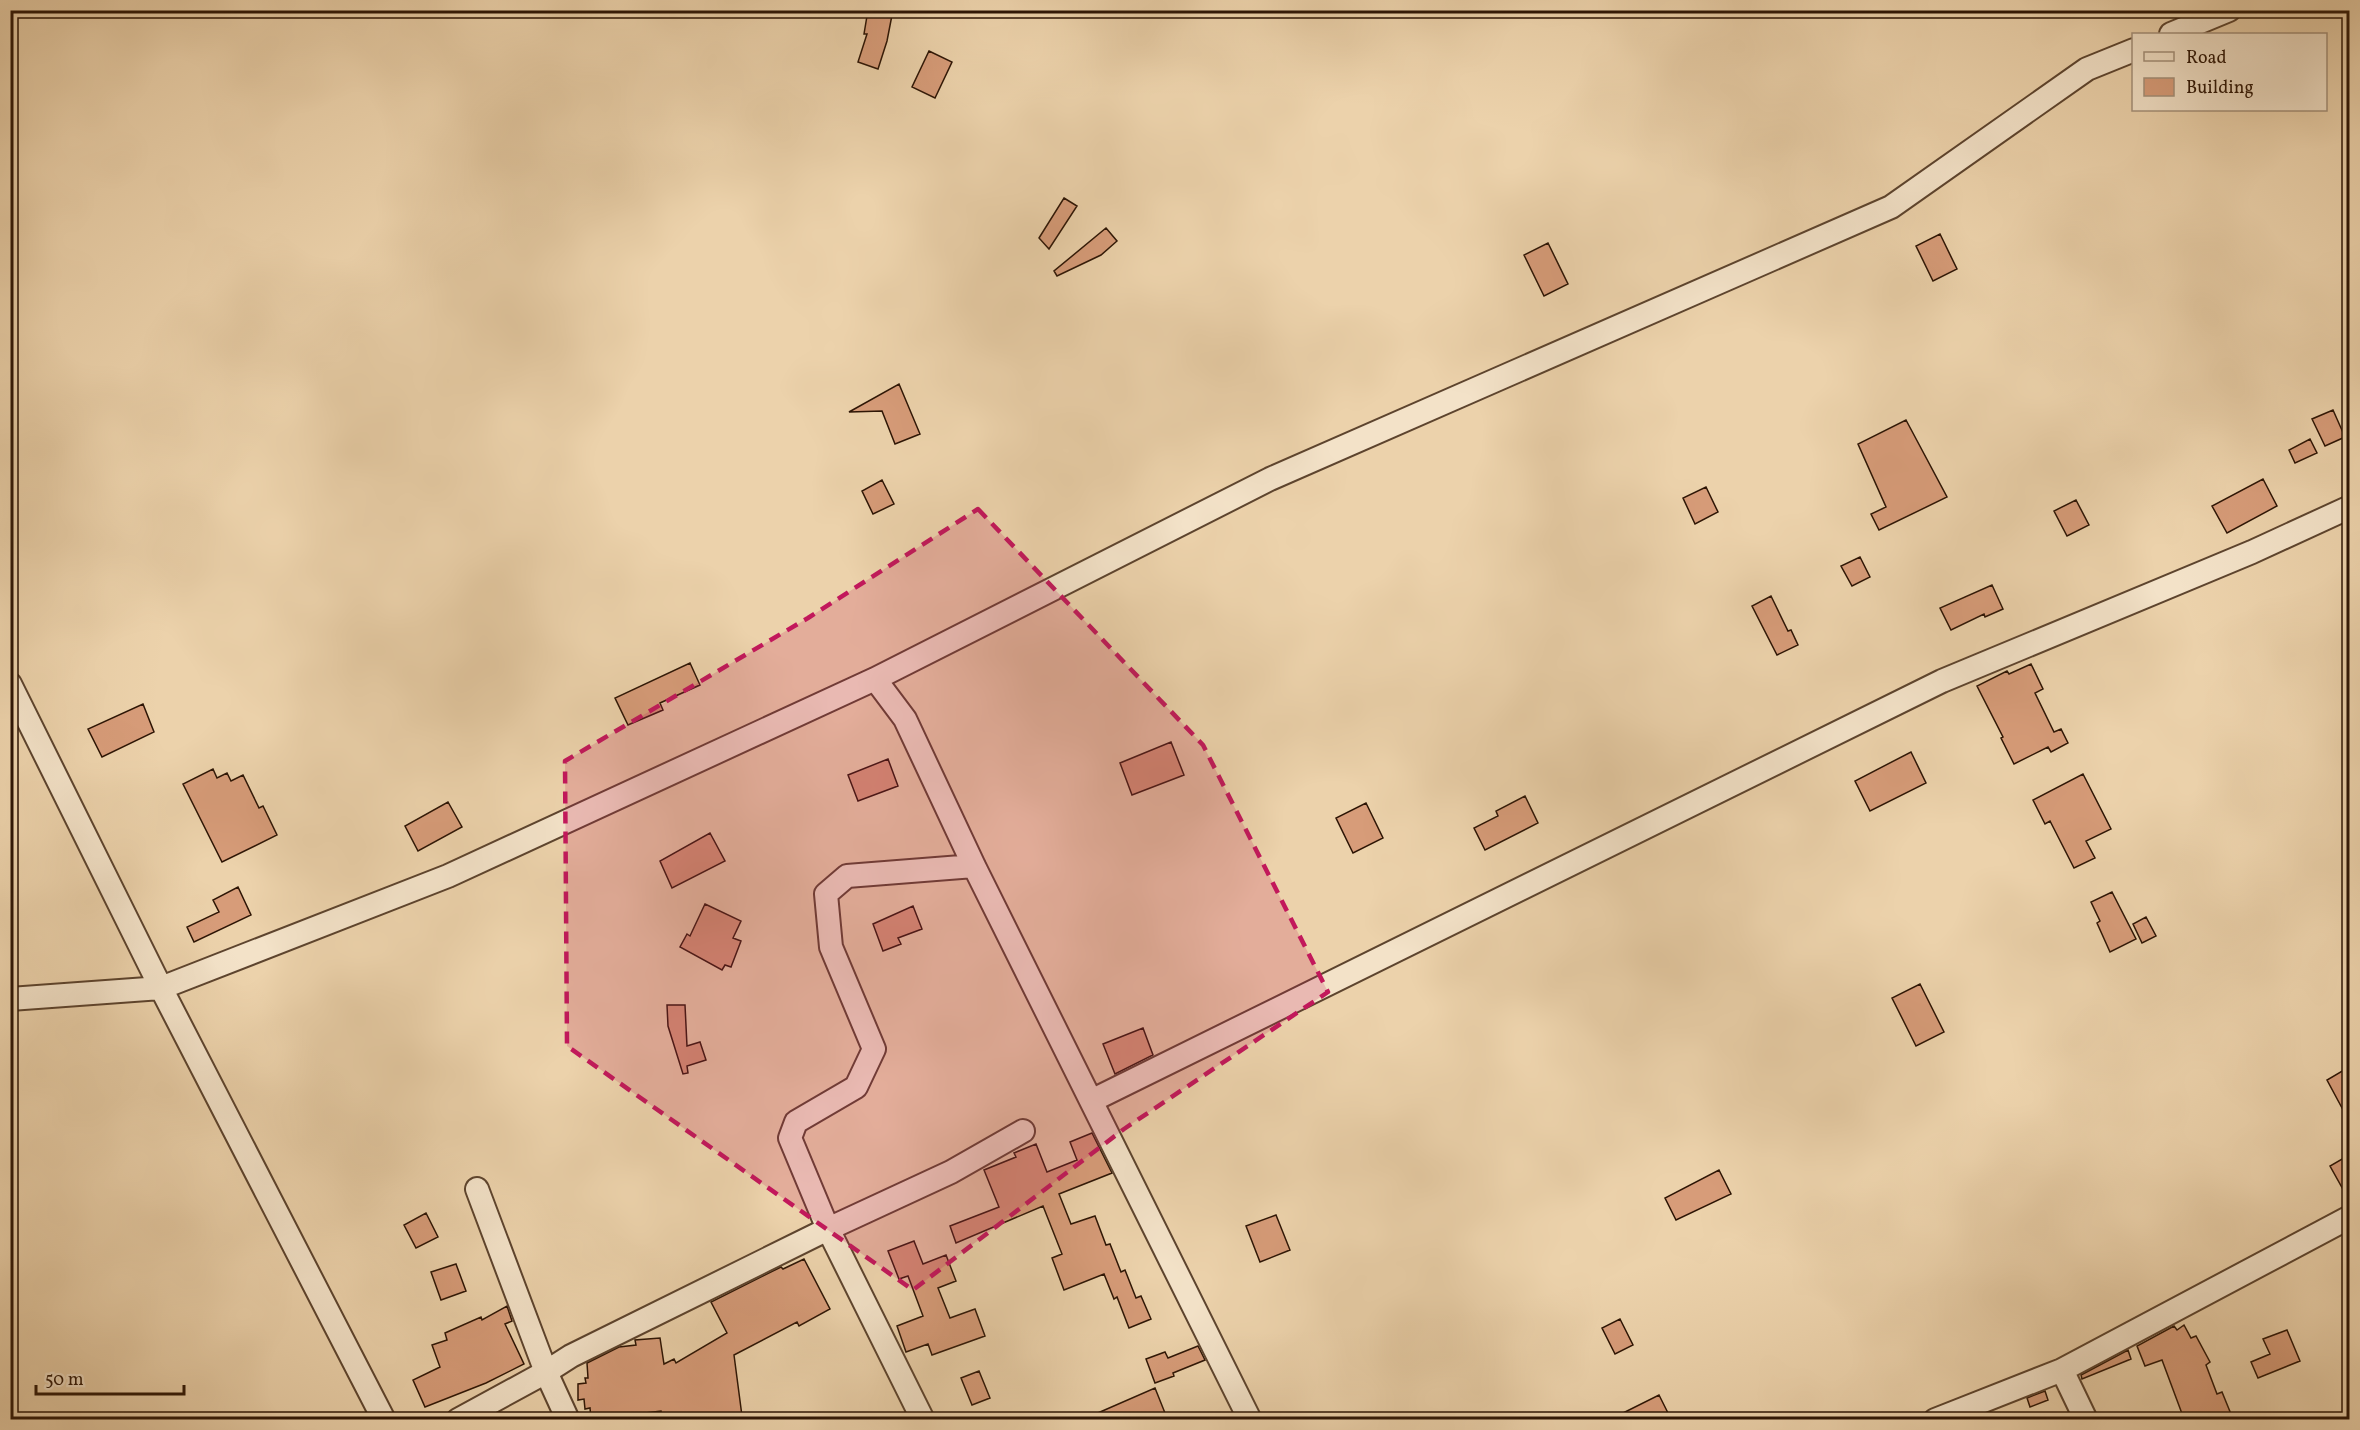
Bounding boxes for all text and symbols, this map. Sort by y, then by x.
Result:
legend [2132,33,2327,111]
text: Road [2186,46,2227,71]
text: Building [2186,76,2254,101]
scale bar [36,1358,184,1396]
text: 50 m [45,1368,84,1393]

